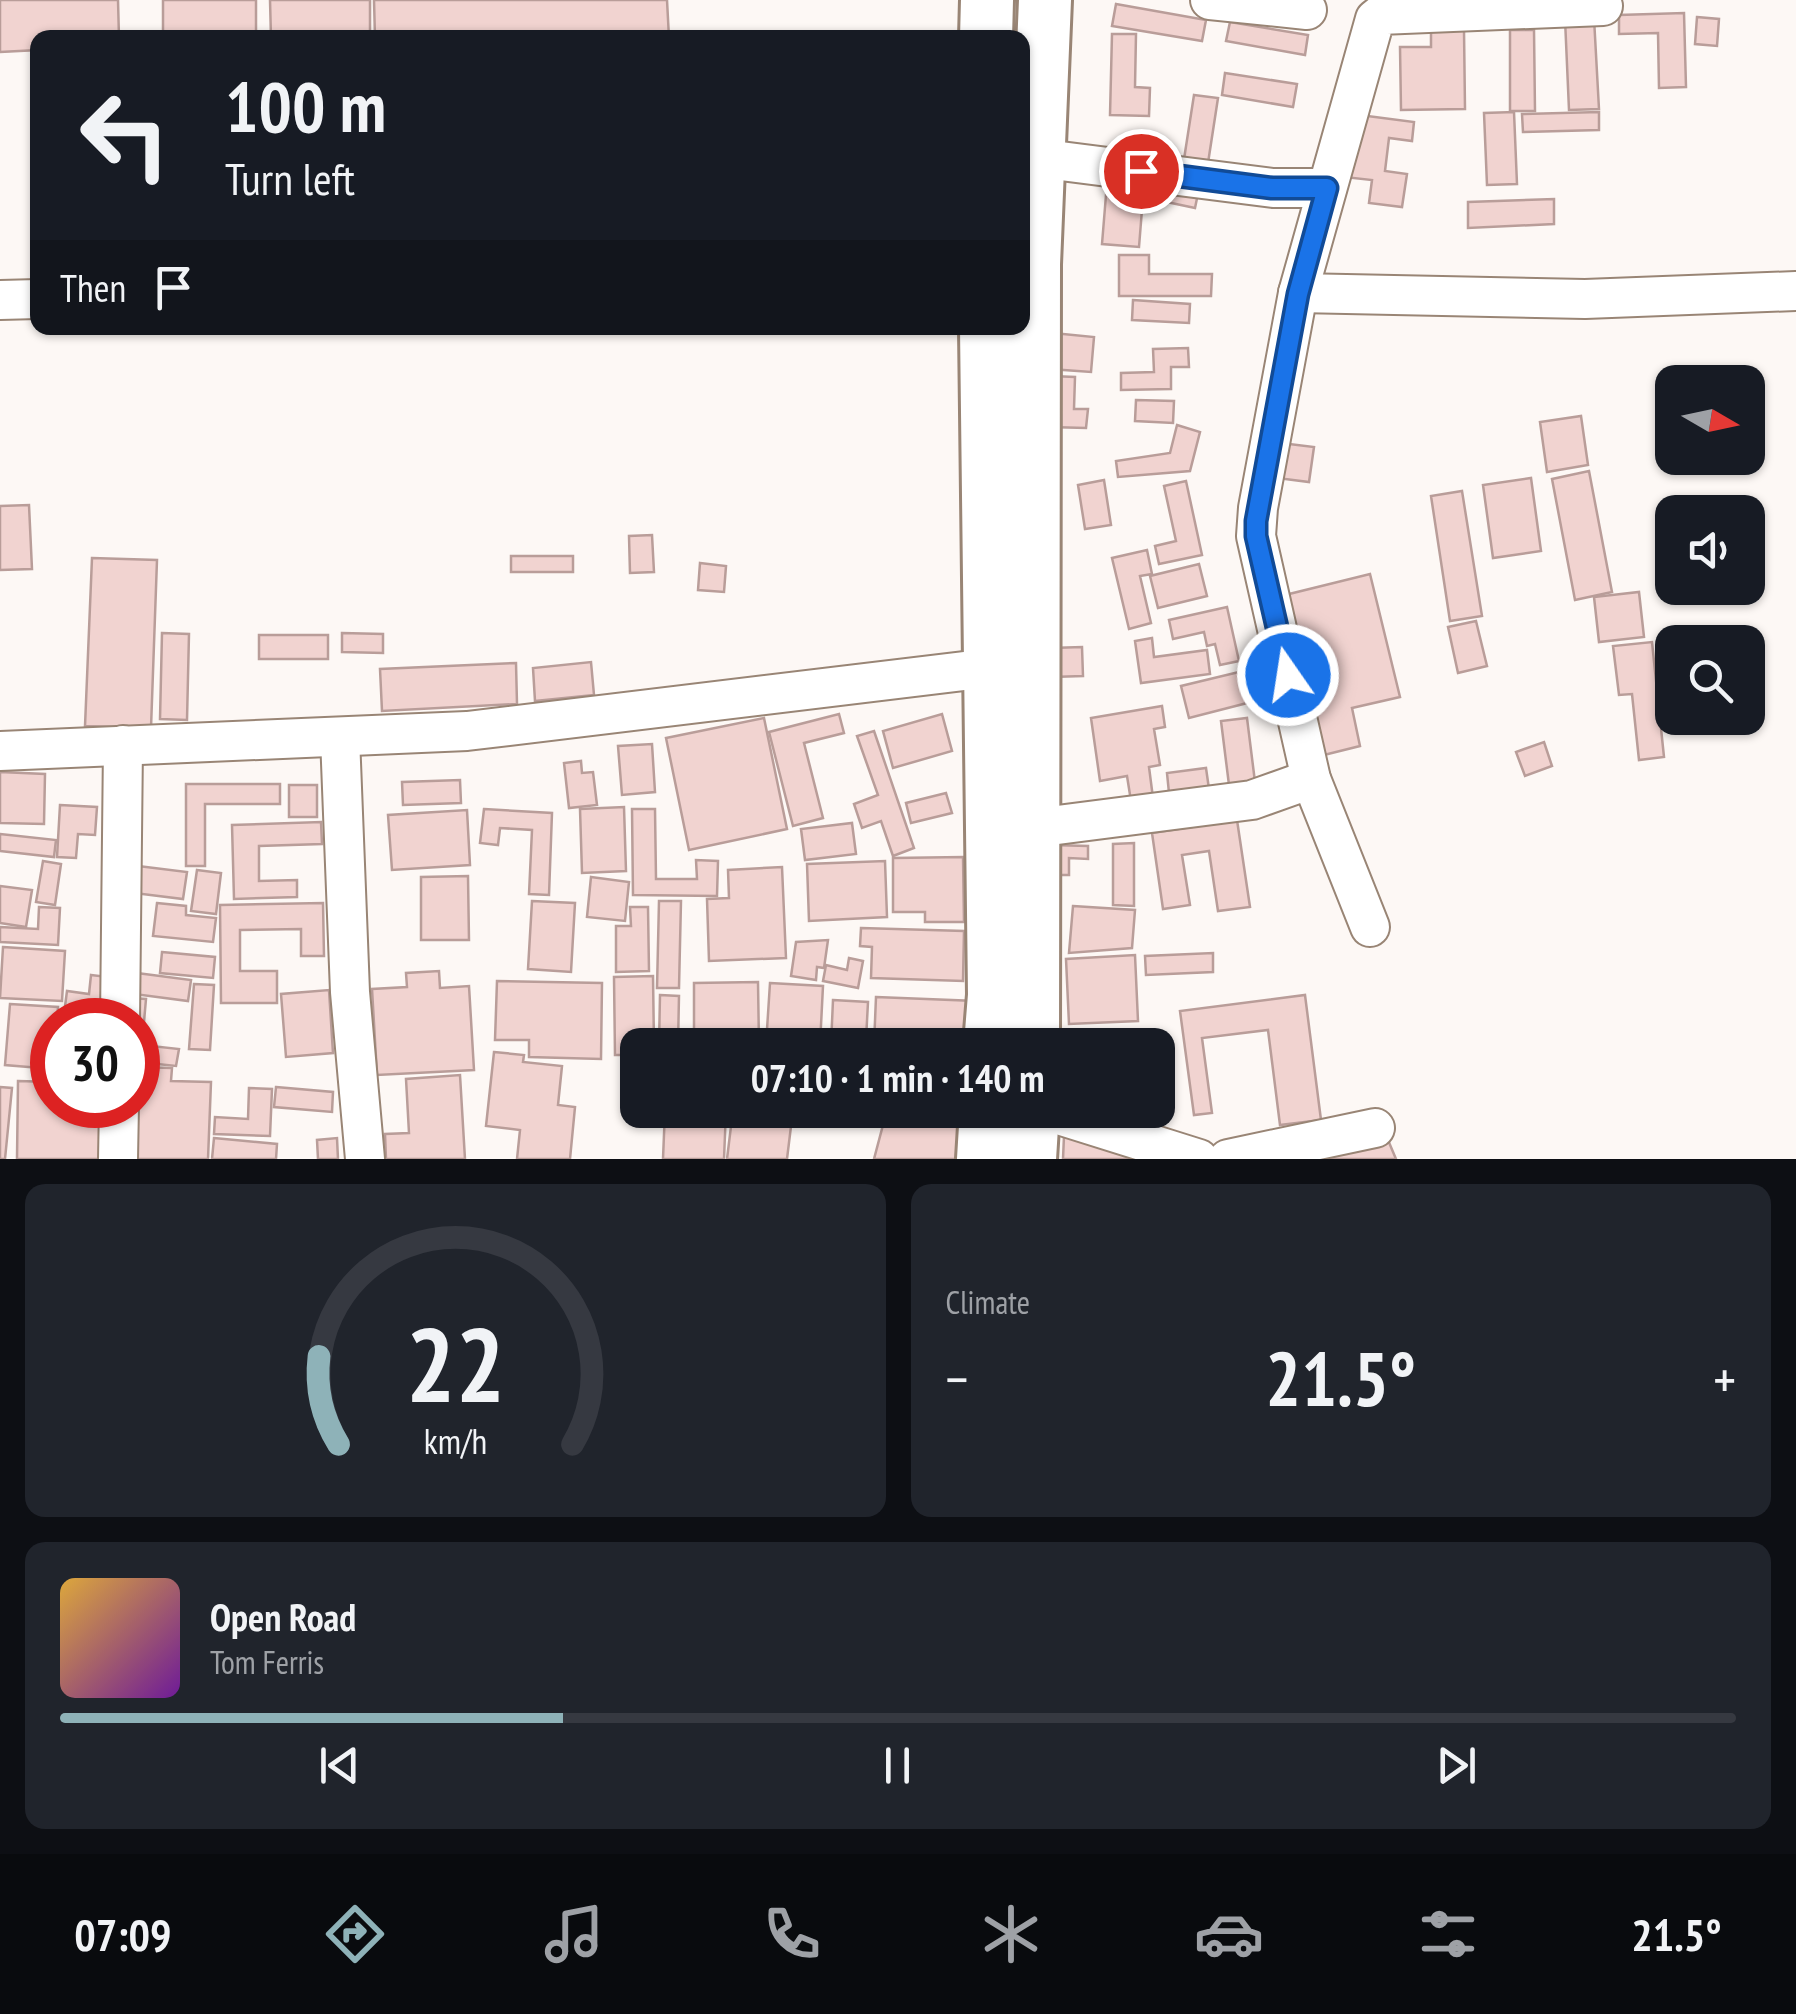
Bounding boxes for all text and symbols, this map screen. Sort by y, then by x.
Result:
text: 100 m [225,61,386,151]
icon: left [60,70,190,200]
pin [1099,129,1184,214]
icon: arrive [1114,144,1169,199]
text: Turn left [225,149,355,207]
icon: arrive [146,260,201,315]
text: Then [60,263,126,312]
north arrow [1655,365,1765,475]
map controls [1655,365,1765,735]
button: sound [1655,495,1765,605]
position arrow [1236,623,1340,727]
button: search [1655,625,1765,735]
speed limit sign: 30 [30,998,160,1128]
text: 07:10 · 1 min · 140 m [751,1053,1044,1102]
text: Climate [946,1281,1030,1323]
text: 22 [406,1296,505,1431]
text: 21.5° [1265,1330,1416,1427]
text: − [946,1343,968,1414]
text: + [1713,1343,1736,1414]
text: km/h [424,1418,487,1464]
text: Open Road [210,1592,356,1641]
text: Tom Ferris [210,1641,324,1683]
icon: previous [312,1738,367,1793]
icon: pause [870,1738,925,1793]
icon: next [1429,1738,1484,1793]
icon: directions [320,1899,390,1969]
icon: music [539,1899,609,1969]
icon: phone [757,1899,827,1969]
icon: climate [976,1899,1046,1969]
icon: car [1194,1899,1264,1969]
icon: filters [1413,1899,1483,1969]
text: 07:09 [74,1905,172,1963]
text: 21.5° [1631,1905,1722,1963]

